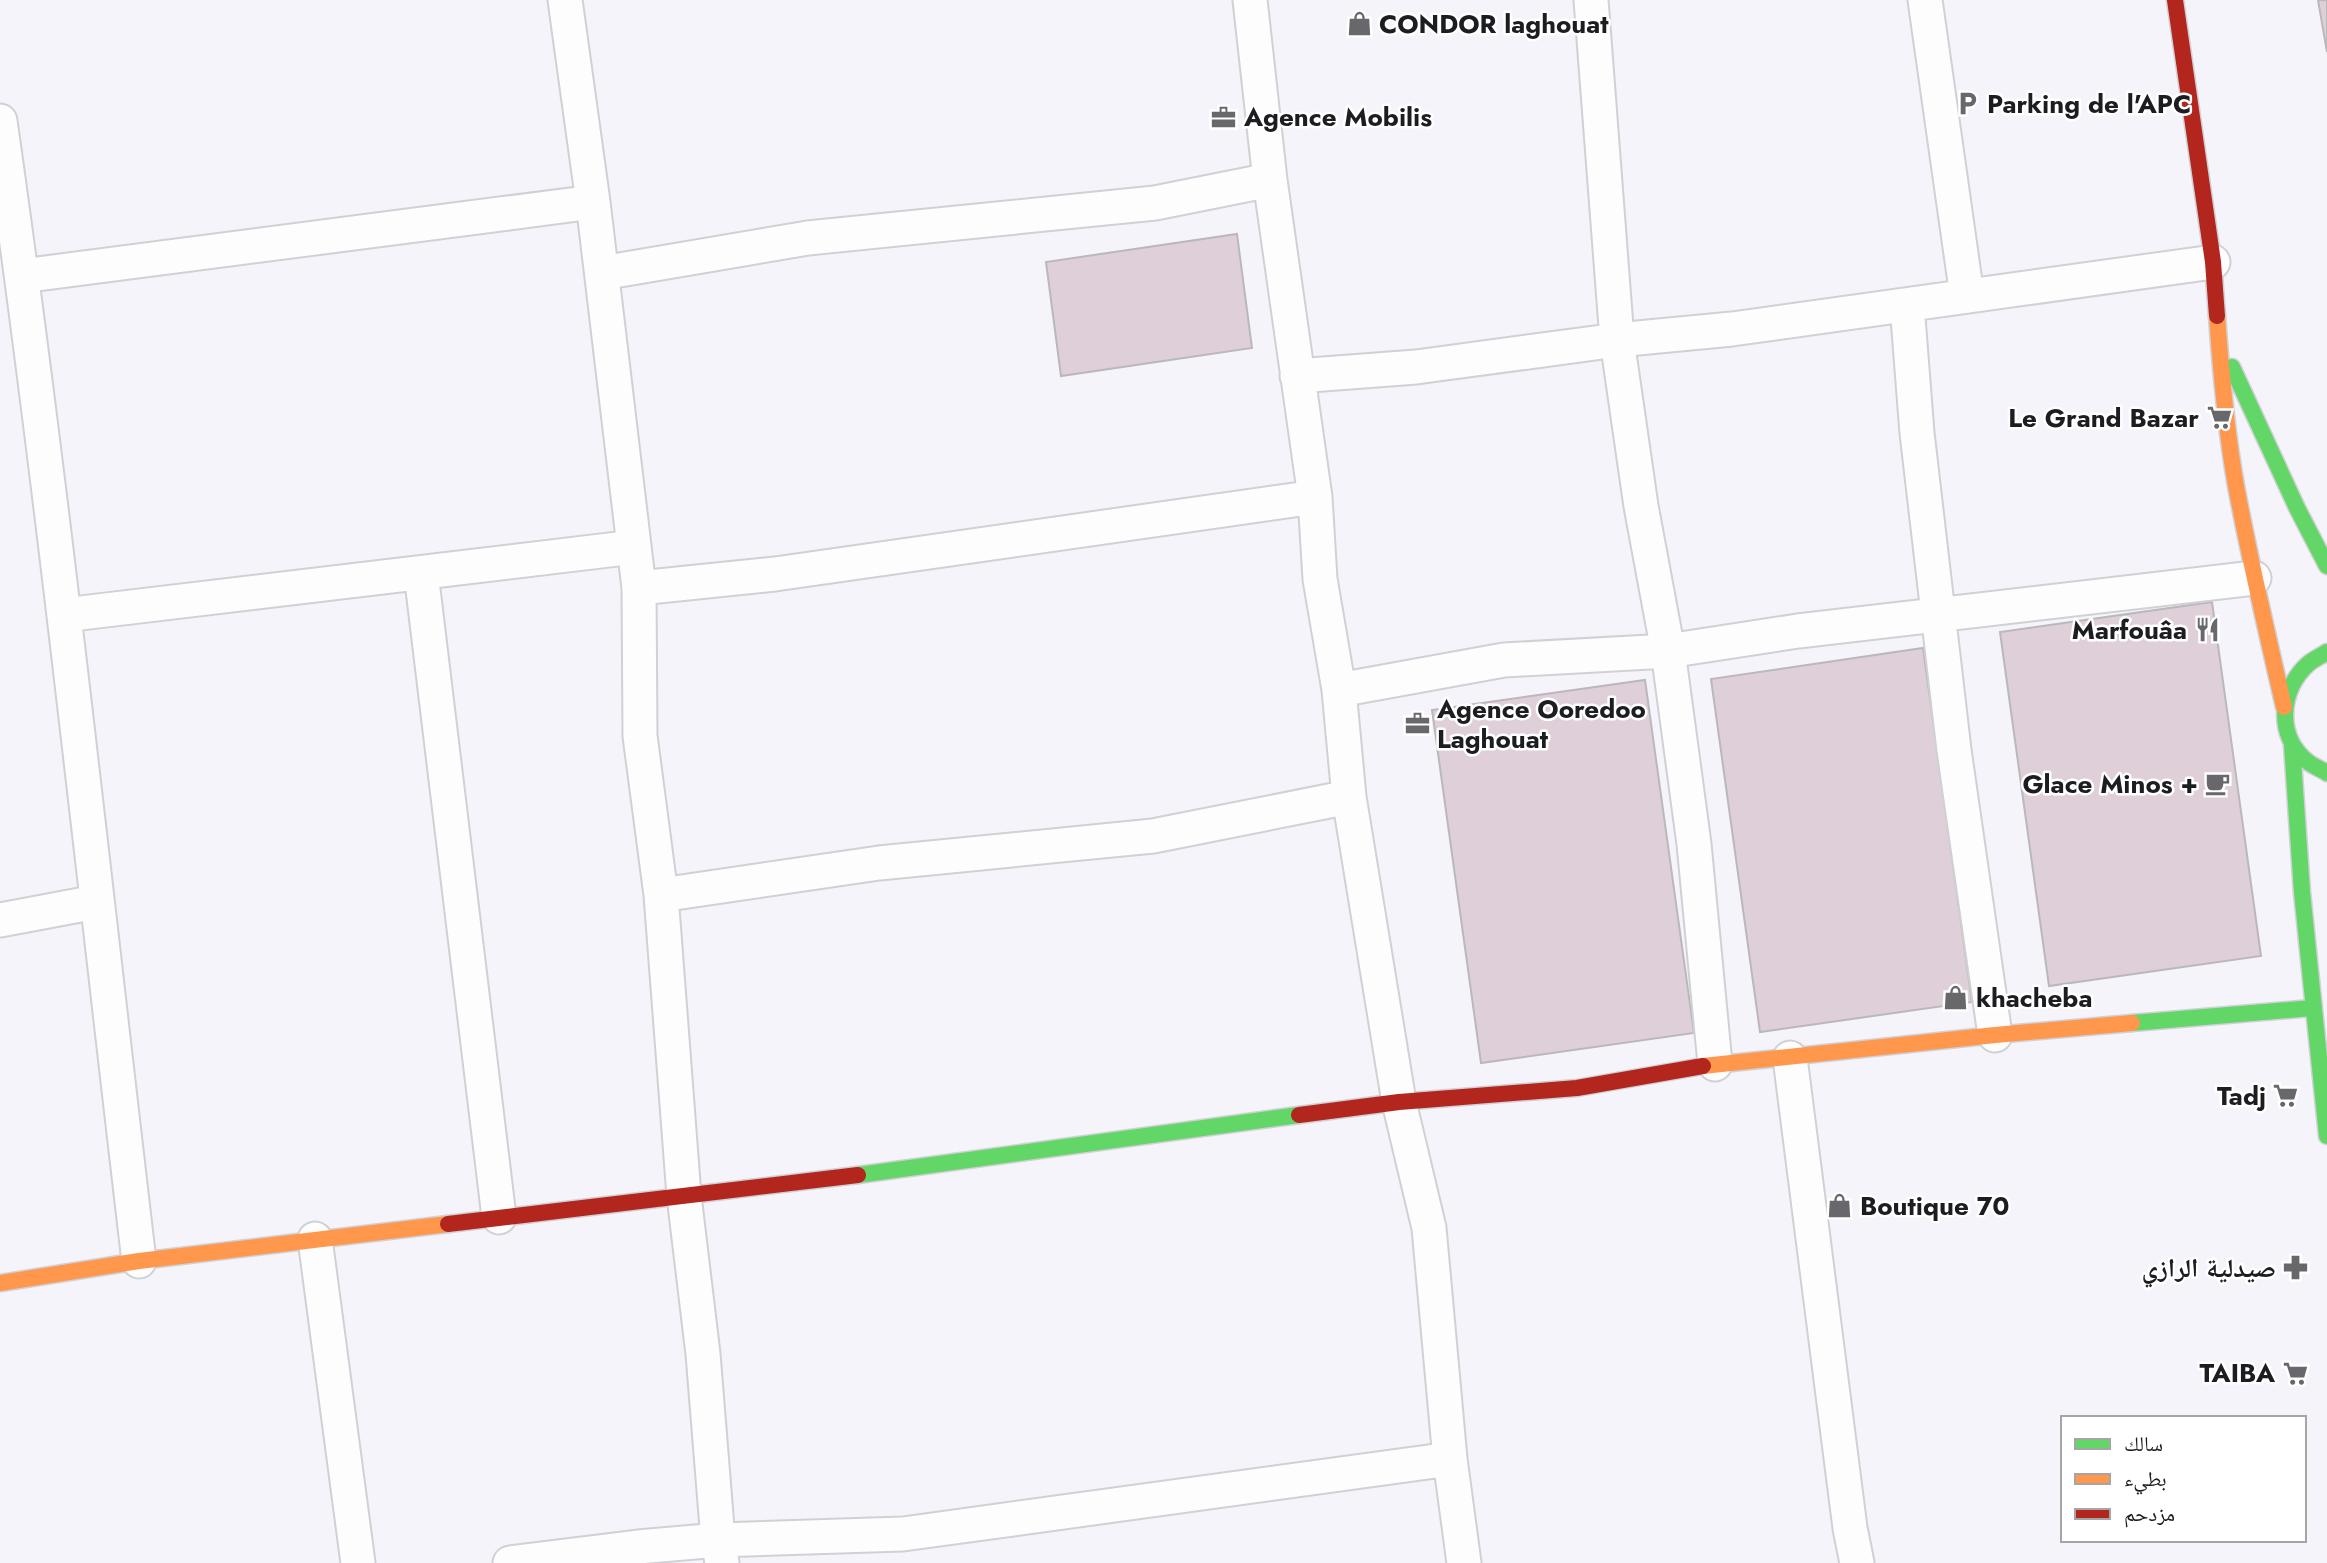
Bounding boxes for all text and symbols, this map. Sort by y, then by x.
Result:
place label: CONDOR laghouat [1379,5,1609,43]
shop icon: CONDOR laghouat [1345,10,1373,38]
place label: Parking de l'APC [1987,85,2191,123]
parking icon: Parking de l'APC [1953,90,1981,118]
place label: Agence Mobilis [1243,98,1432,136]
office icon: Agence Mobilis [1210,103,1238,131]
place label: Le Grand Bazar [2008,399,2199,437]
supermarket icon: Le Grand Bazar [2205,404,2233,432]
place label: Marfouâa [2072,611,2187,649]
restaurant icon: Marfouâa [2193,616,2221,644]
place label: Agence Ooredoo Laghouat [1436,690,1646,758]
office icon: Agence Ooredoo Laghouat [1403,710,1431,738]
place label: Glace Minos + [2022,765,2198,803]
cafe icon: Glace Minos + [2204,770,2232,798]
place label: khacheba [1976,979,2092,1017]
shop icon: khacheba [1942,984,1970,1012]
place label: Tadj [2217,1077,2266,1115]
supermarket icon: Tadj [2272,1082,2300,1110]
place label: Boutique 70 [1860,1187,2010,1225]
shop icon: Boutique 70 [1826,1192,1854,1220]
place label: صيدلية الرازي [2141,1249,2276,1288]
pharmacy icon: صيدلية الرازي [2282,1254,2310,1282]
place label: TAIBA [2200,1354,2276,1392]
supermarket icon: TAIBA [2281,1359,2309,1387]
legend [2061,1416,2306,1542]
text: سالك [2124,1429,2163,1459]
text: بطيء [2124,1464,2167,1495]
text: مزدحم [2124,1499,2175,1529]

